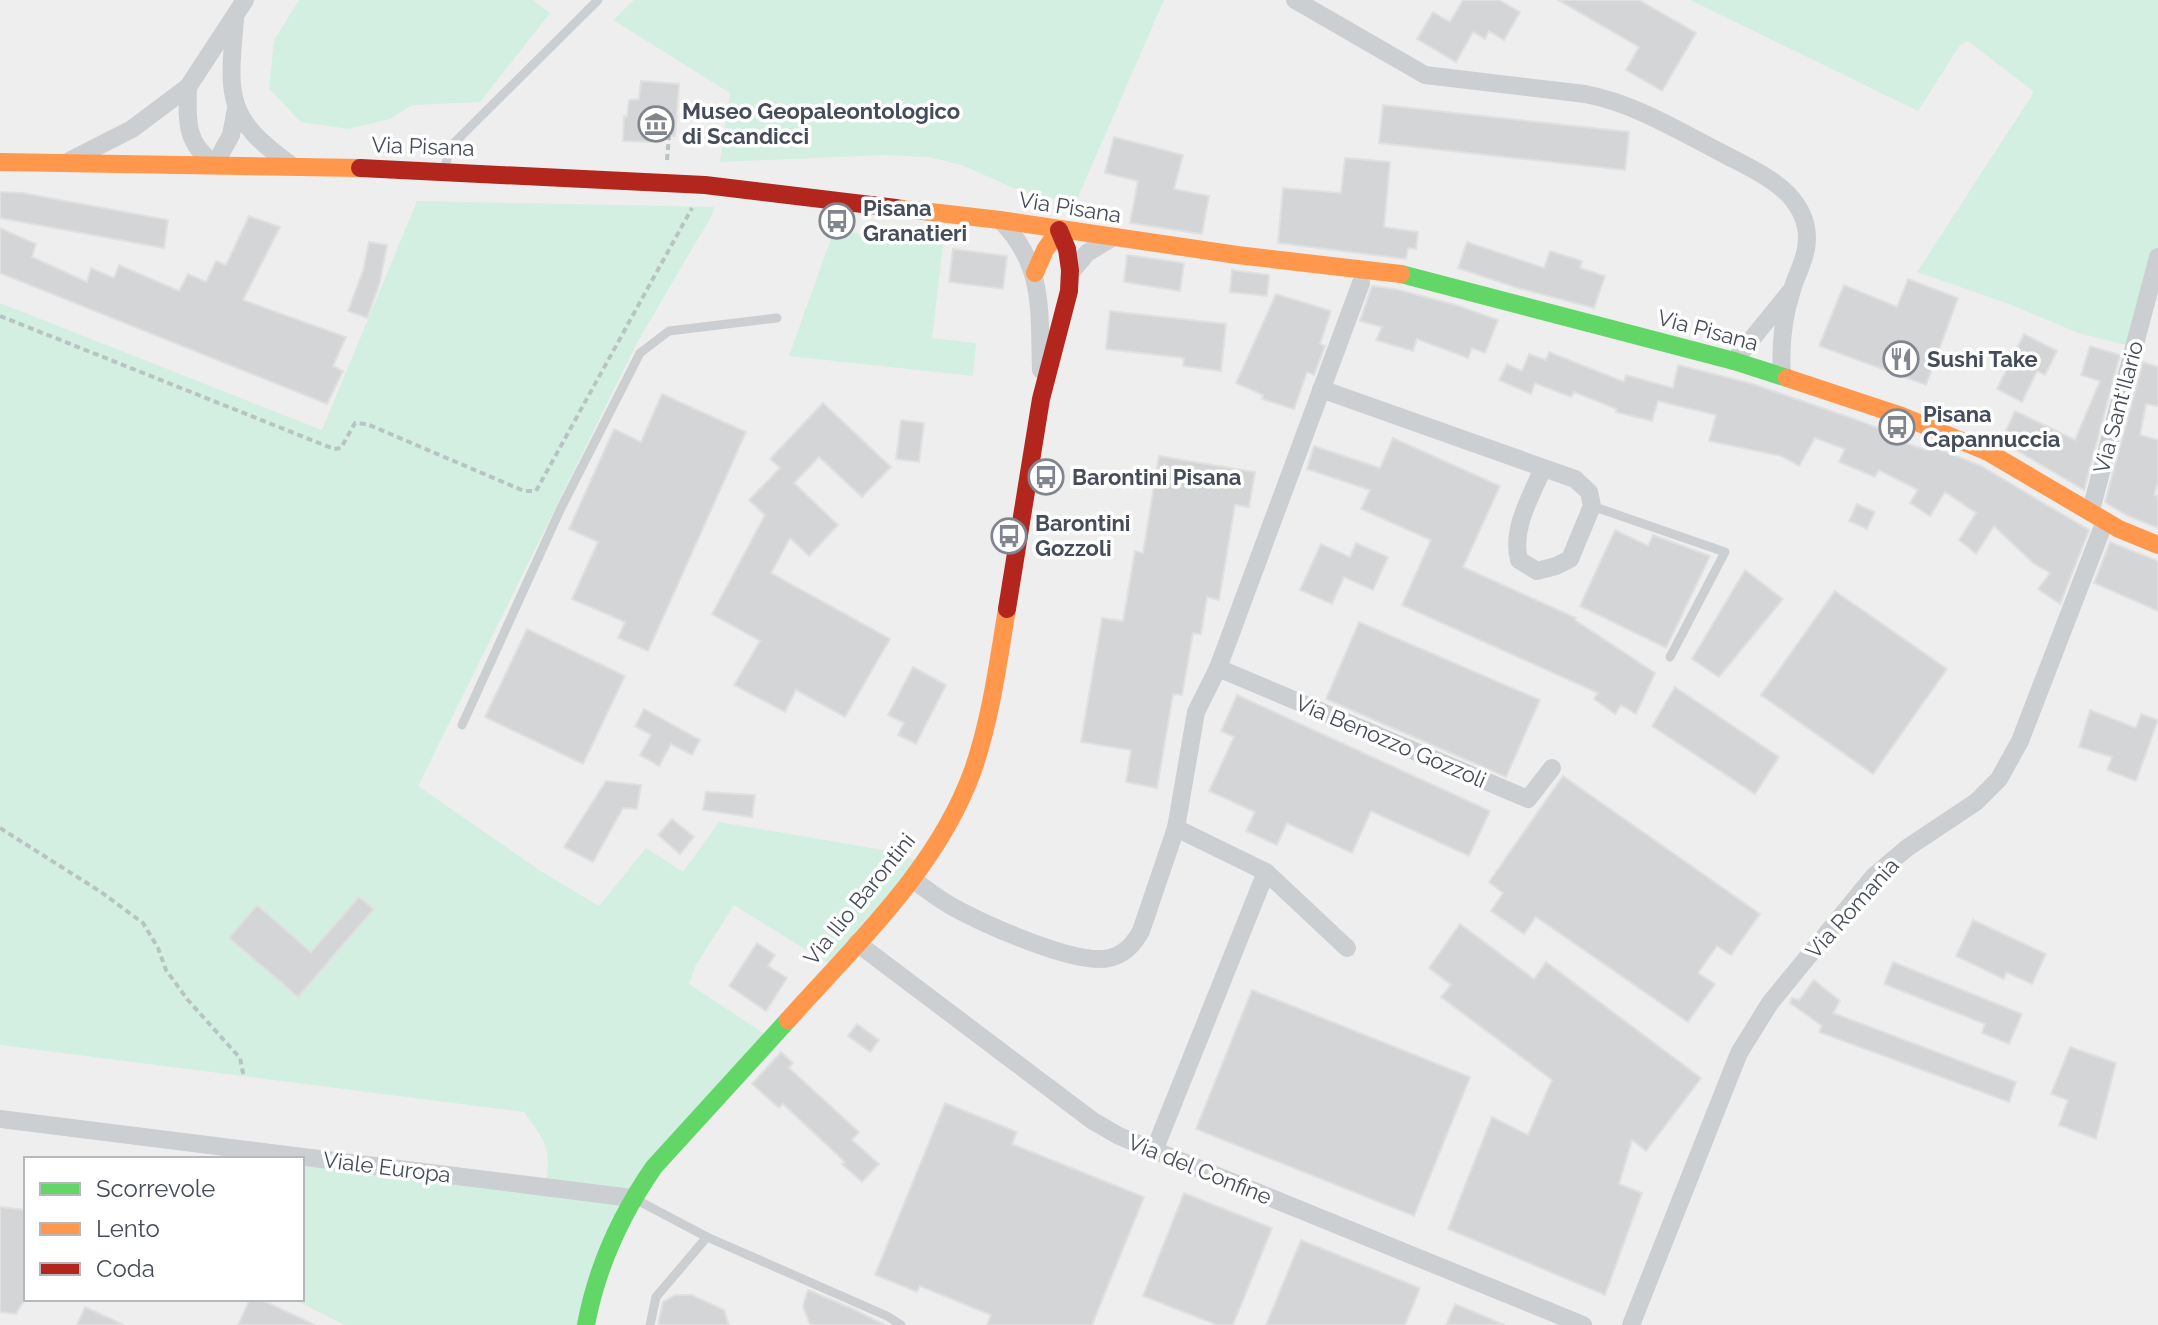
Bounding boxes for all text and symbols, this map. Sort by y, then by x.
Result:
place label: Museo Geopaleontologico di Scandicci [682,98,960,149]
museum icon: Museo Geopaleontologico di Scandicci [637,105,675,143]
street label: Via Pisana [371,131,475,161]
street label: Via Pisana [1017,186,1123,228]
place label: Pisana Granatieri [863,195,967,246]
bus stop icon: Pisana Granatieri [818,202,856,240]
street label: Via Pisana [1655,304,1761,356]
street label: Via Sant'Ilario [2088,338,2148,476]
restaurant icon: Sushi Take [1882,340,1920,378]
place label: Sushi Take [1927,346,2038,372]
place label: Pisana Capannuccia [1923,401,2060,452]
bus stop icon: Pisana Capannuccia [1878,408,1916,446]
bus stop icon: Barontini Pisana [1027,458,1065,496]
place label: Barontini Pisana [1072,464,1241,490]
place label: Barontini Gozzoli [1035,510,1130,561]
bus stop icon: Barontini Gozzoli [990,517,1028,555]
street label: Via Benozzo Gozzoli [1292,689,1490,793]
street label: Via Ilio Barontini [798,828,920,970]
street label: Via Romania [1800,852,1904,964]
street label: Via del Confine [1124,1128,1276,1210]
street label: Viale Europa [322,1146,452,1188]
legend [24,1157,304,1301]
text: Scorrevole [96,1174,215,1203]
text: Lento [96,1214,160,1243]
text: Coda [96,1254,155,1283]

